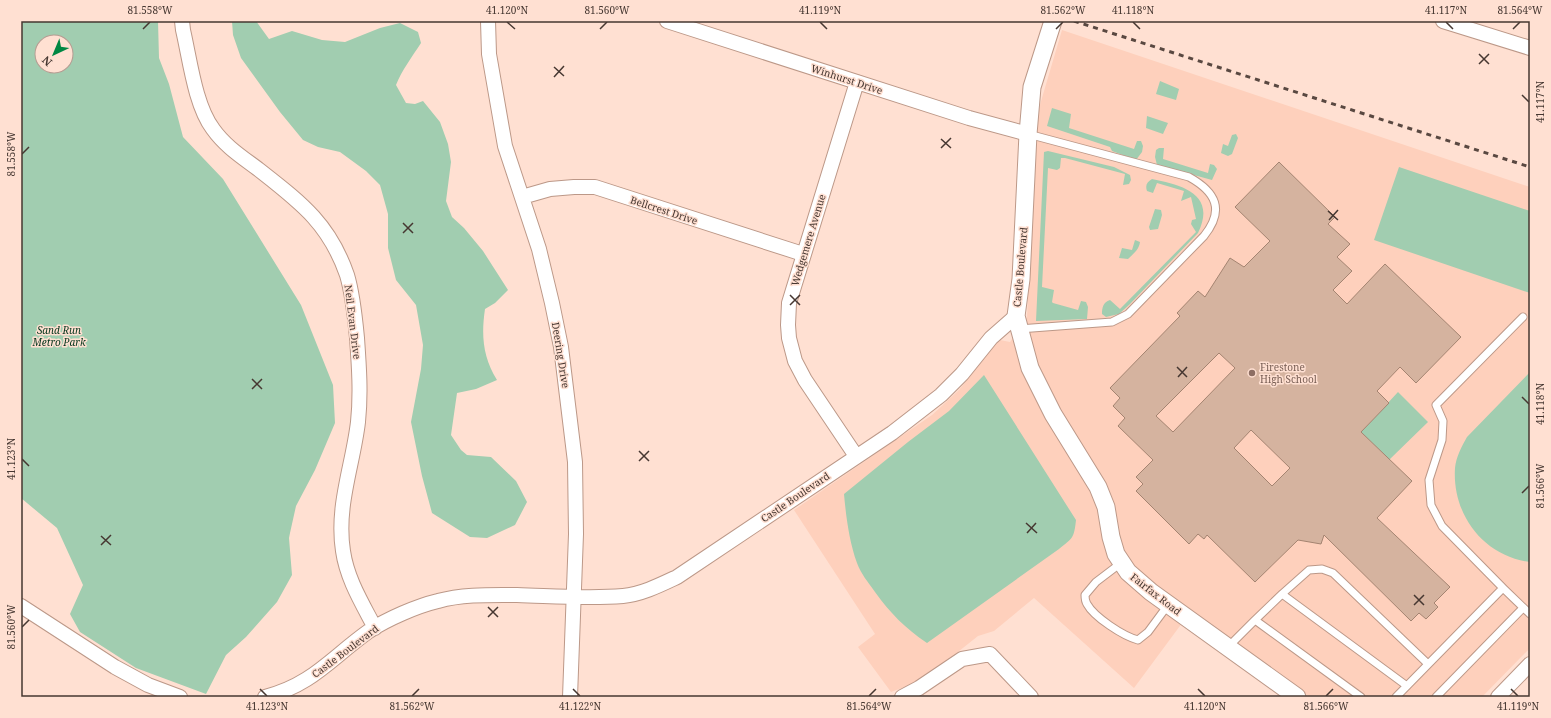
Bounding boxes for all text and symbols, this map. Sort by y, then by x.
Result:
text: 81.558°W [128,3,173,17]
text: 41.120°N [486,3,528,17]
text: 81.560°W [585,3,630,17]
text: 41.119°N [799,3,841,17]
text: 81.562°W [1041,3,1086,17]
text: 41.118°N [1112,3,1154,17]
text: 41.117°N [1425,3,1467,17]
text: 81.564°W [1498,3,1543,17]
north arrow [34,34,74,74]
text: N [38,53,55,70]
street label: Winhurst Drive [809,61,885,97]
text: 41.117°N [1533,81,1547,123]
text: 81.558°W [4,131,18,176]
street label: Wedgemere Avenue [787,192,829,288]
street label: Bellcrest Drive [629,193,699,227]
street label: Castle Boulevard [1010,226,1030,308]
street label: Neil Evan Drive [341,284,365,360]
street label: Deering Drive [549,321,573,389]
park label: Sand Run Metro Park [31,323,86,349]
place label: Firestone High School [1260,360,1317,386]
marker: Firestone High School [1247,368,1257,378]
text: 41.118°N [1533,383,1547,425]
text: 41.123°N [4,438,18,480]
text: 81.566°W [1533,463,1547,508]
street label: Castle Boulevard [758,469,832,525]
street label: Fairfax Road [1128,570,1184,618]
text: 81.560°W [4,604,18,649]
street label: Castle Boulevard [309,621,381,681]
text: 41.123°N [246,699,288,713]
text: 81.562°W [390,699,435,713]
text: 41.122°N [559,699,601,713]
text: 81.564°W [847,699,892,713]
text: 41.120°N [1184,699,1226,713]
text: 81.566°W [1304,699,1349,713]
text: 41.119°N [1497,699,1539,713]

